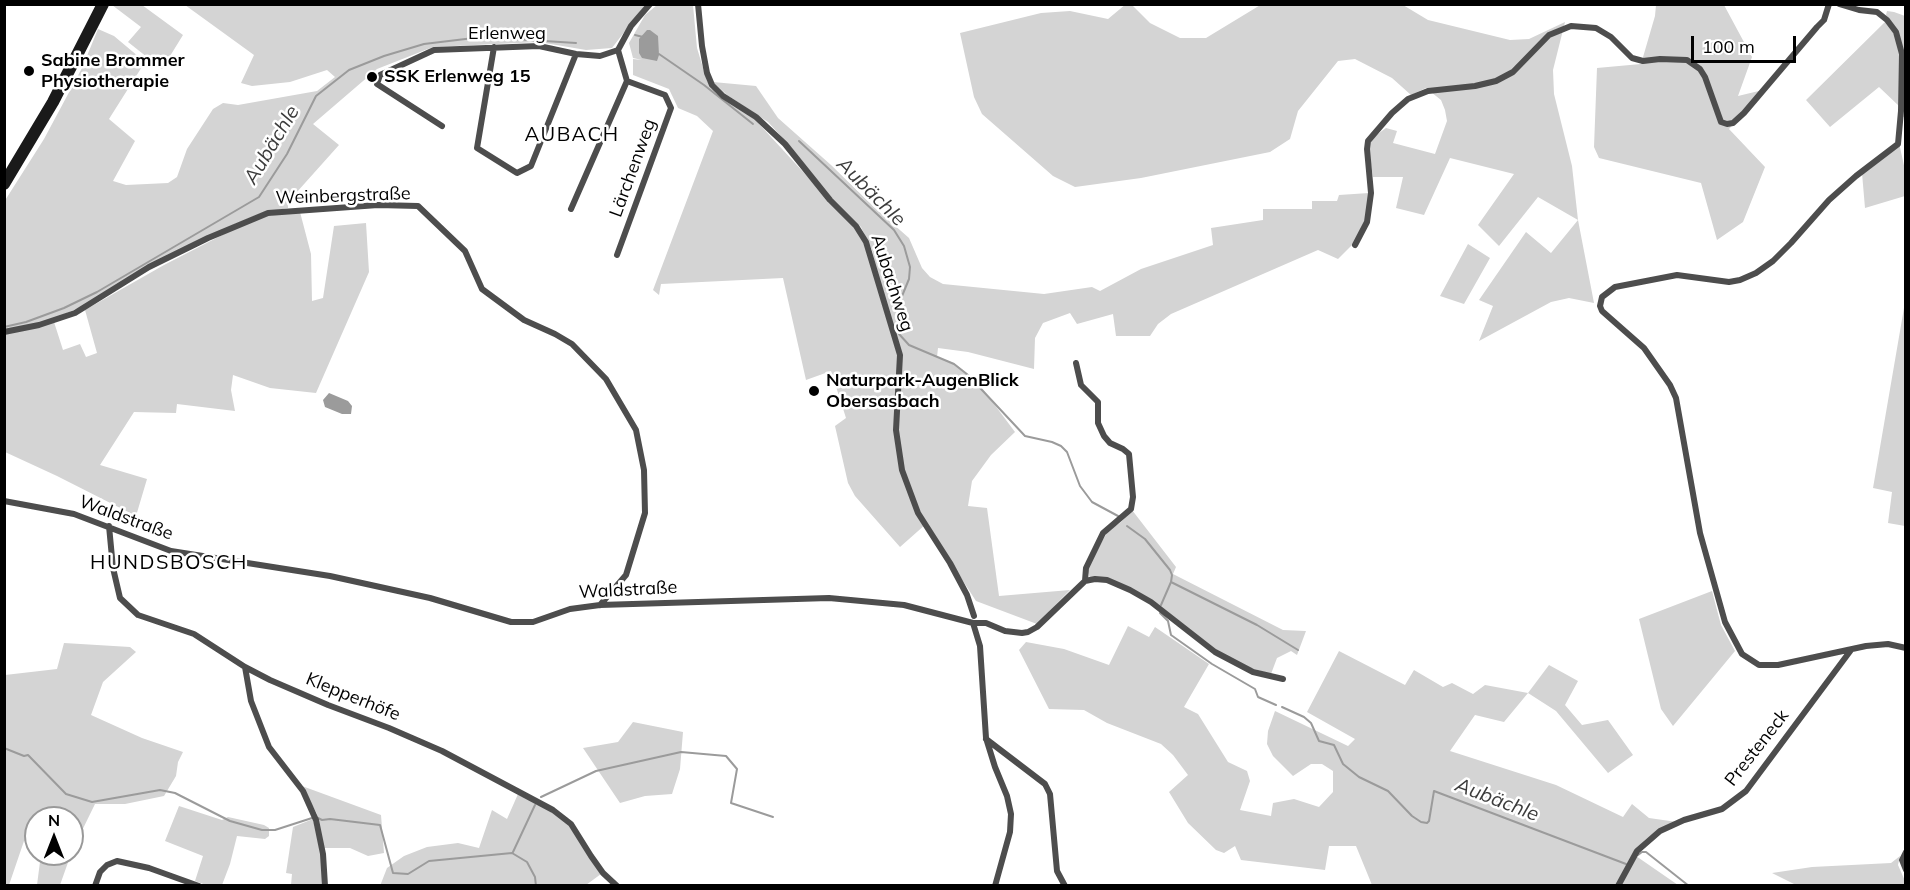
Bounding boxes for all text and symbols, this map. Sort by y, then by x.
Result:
street label: Erlenweg [468,23,546,45]
scale bar [1694,24,1799,62]
text: 100 m [1702,35,1755,58]
place label: Sabine Brommer Physiotherapie [41,50,185,92]
marker: Sabine Brommer Physiotherapie [22,64,36,78]
place label: SSK Erlenweg 15 [384,66,531,88]
marker: SSK Erlenweg 15 [365,70,379,84]
water label: Aubächle [239,101,305,189]
street label: Lärchenweg [605,116,661,220]
district label: AUBACH [524,123,620,147]
water label: Aubächle [832,153,910,231]
street label: Weinbergstraße [275,183,411,209]
street label: Aubachweg [866,232,918,334]
place label: Naturpark-AugenBlick Obersasbach [826,370,1019,412]
marker: Naturpark-AugenBlick Obersasbach [807,384,821,398]
street label: Waldstraße [76,491,176,545]
district label: HUNDSBOSCH [90,551,248,575]
street label: Waldstraße [578,577,678,603]
street label: Klepperhöfe [303,668,403,726]
street label: Presteneck [1720,705,1794,791]
water label: Aubächle [1452,773,1542,827]
north arrow [24,806,84,866]
text: N [48,810,60,830]

